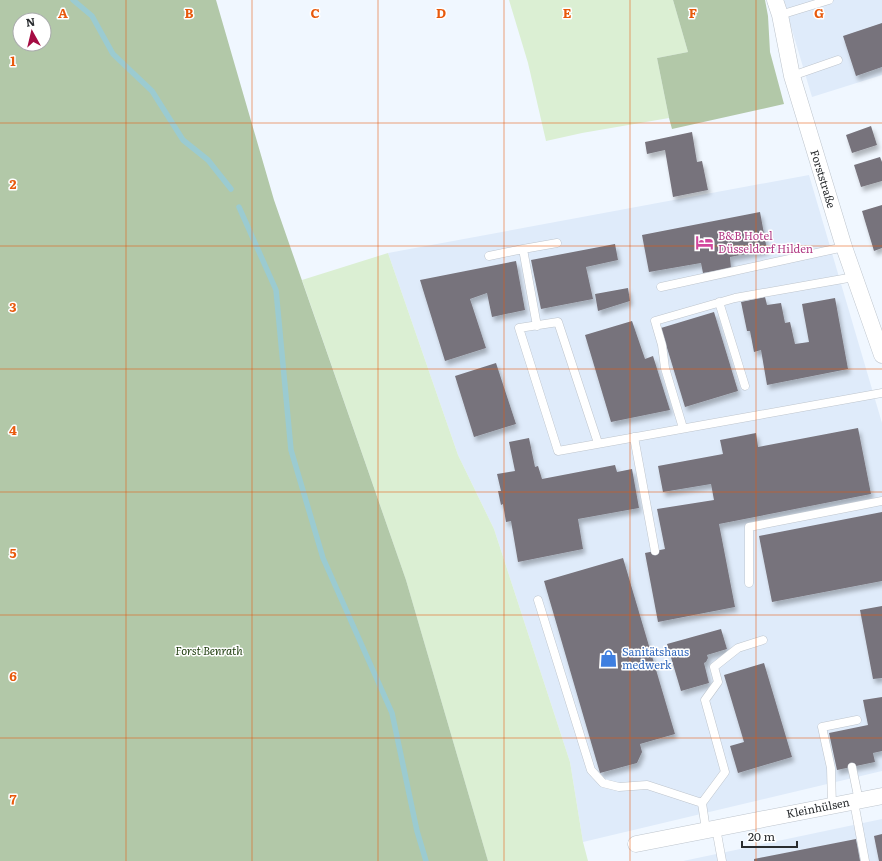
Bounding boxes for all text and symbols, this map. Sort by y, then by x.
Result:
text: A [58,3,68,22]
text: B [185,3,194,22]
text: C [310,3,320,22]
text: D [436,3,446,22]
text: E [563,3,572,22]
text: F [689,3,697,22]
text: G [814,3,824,22]
north arrow [12,12,52,52]
text: N [25,13,36,30]
text: 1 [10,51,16,70]
street label: Forststraße [807,148,841,210]
text: 2 [10,174,17,193]
place label: B&B Hotel Düsseldorf Hilden [718,227,813,256]
hotel icon: B&B Hotel Düsseldorf Hilden [695,232,715,252]
text: 3 [9,297,17,316]
text: 4 [9,420,17,439]
text: 5 [9,543,17,562]
park label: Forst Benrath [175,642,243,658]
place label: Sanitätshaus medwerk [622,643,689,672]
shop icon: Sanitätshaus medwerk [599,648,619,668]
text: 6 [9,666,17,685]
text: 7 [9,789,17,808]
street label: Kleinhülsen [785,793,851,821]
scale bar [742,823,797,849]
text: 20 m [748,827,775,845]

